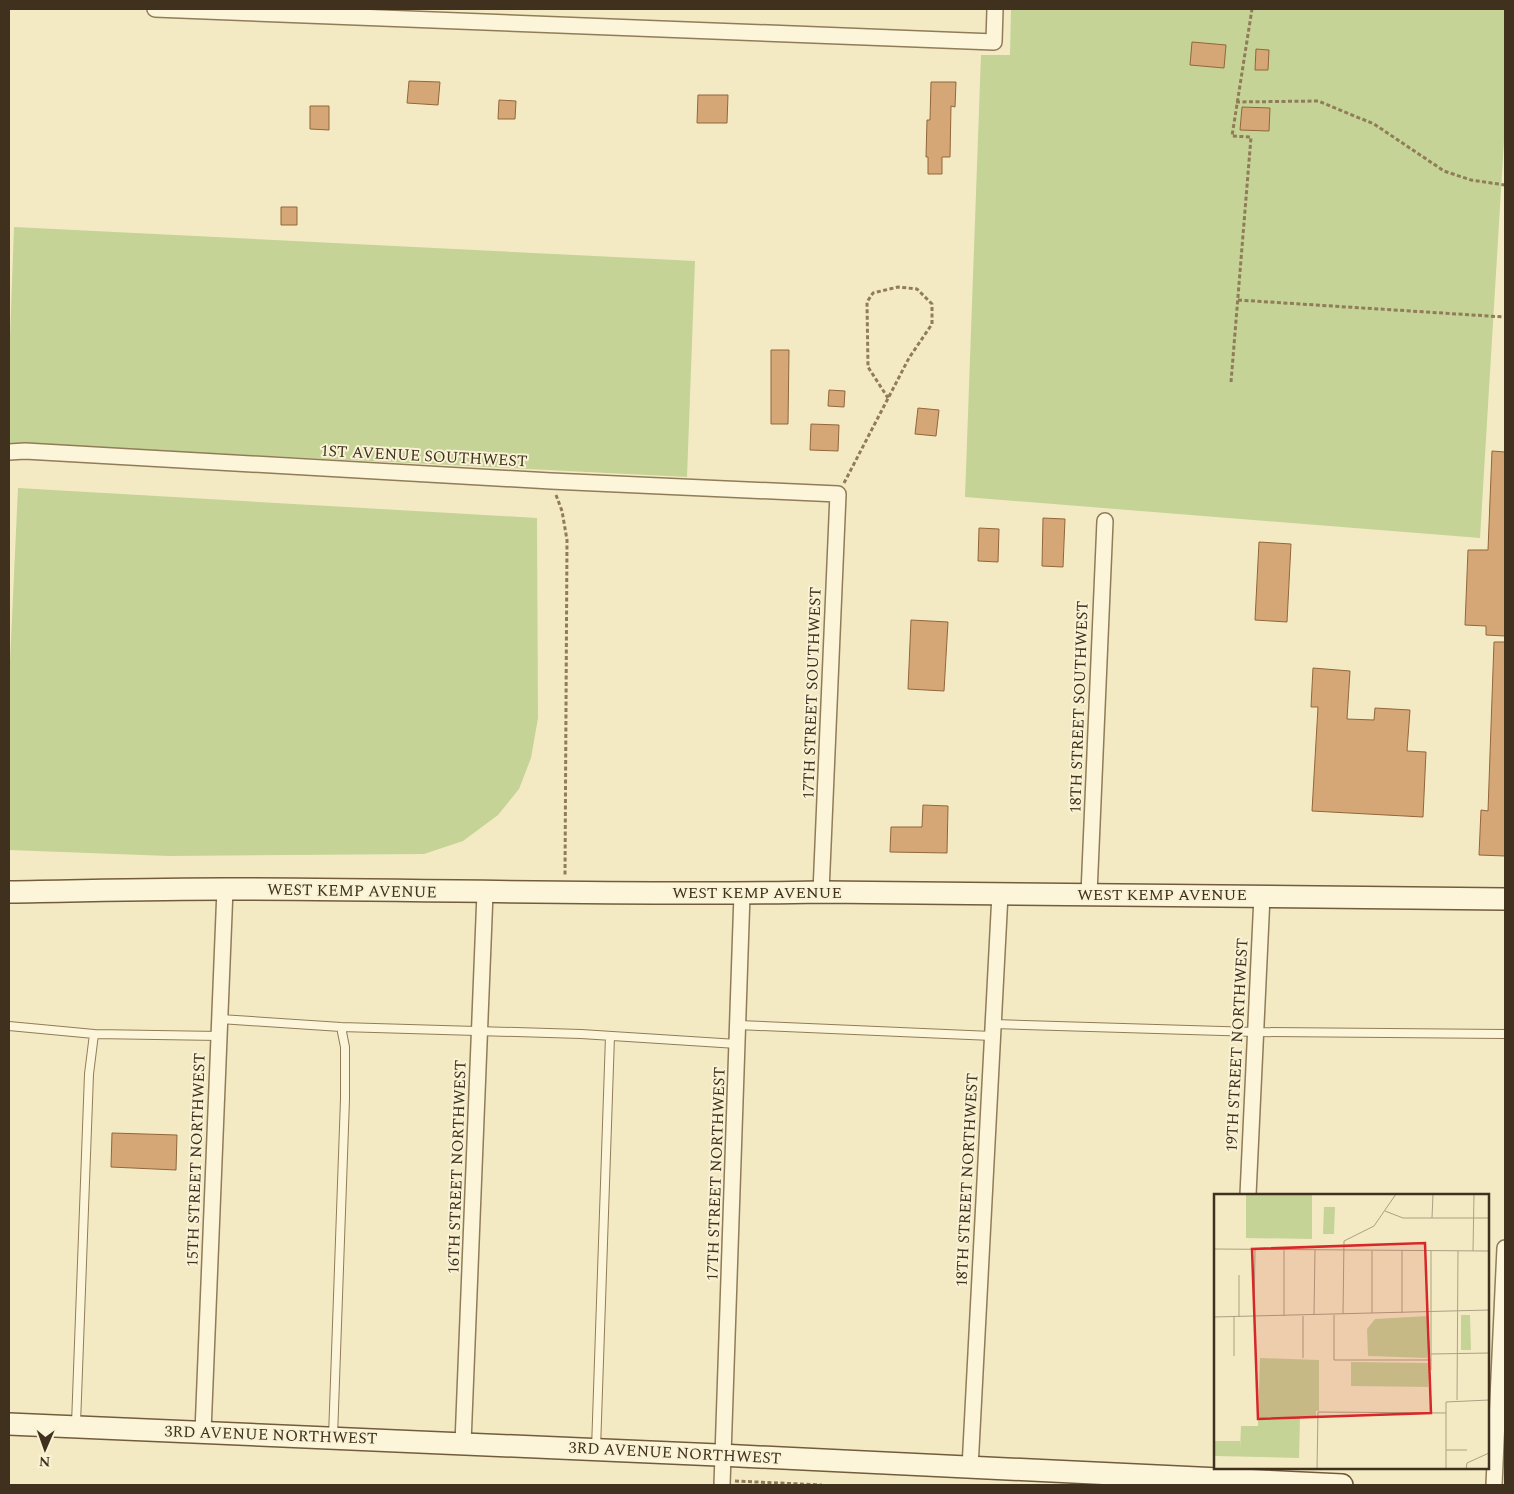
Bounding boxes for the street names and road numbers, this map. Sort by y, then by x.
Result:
street label: 1ST AVENUE SOUTHWEST [320,439,528,473]
street label: 17TH STREET SOUTHWEST [796,586,828,800]
street label: 18TH STREET SOUTHWEST [1063,600,1095,814]
street label: WEST KEMP AVENUE [267,878,437,904]
street label: WEST KEMP AVENUE [672,881,842,905]
street label: WEST KEMP AVENUE [1077,883,1247,907]
street label: 19TH STREET NORTHWEST [1219,937,1255,1153]
street label: 15TH STREET NORTHWEST [180,1052,212,1268]
street label: 16TH STREET NORTHWEST [441,1059,473,1275]
street label: 17TH STREET NORTHWEST [700,1066,732,1282]
street label: 18TH STREET NORTHWEST [949,1072,985,1288]
street label: 3RD AVENUE NORTHWEST [164,1419,378,1451]
street label: 3RD AVENUE NORTHWEST [568,1435,782,1471]

